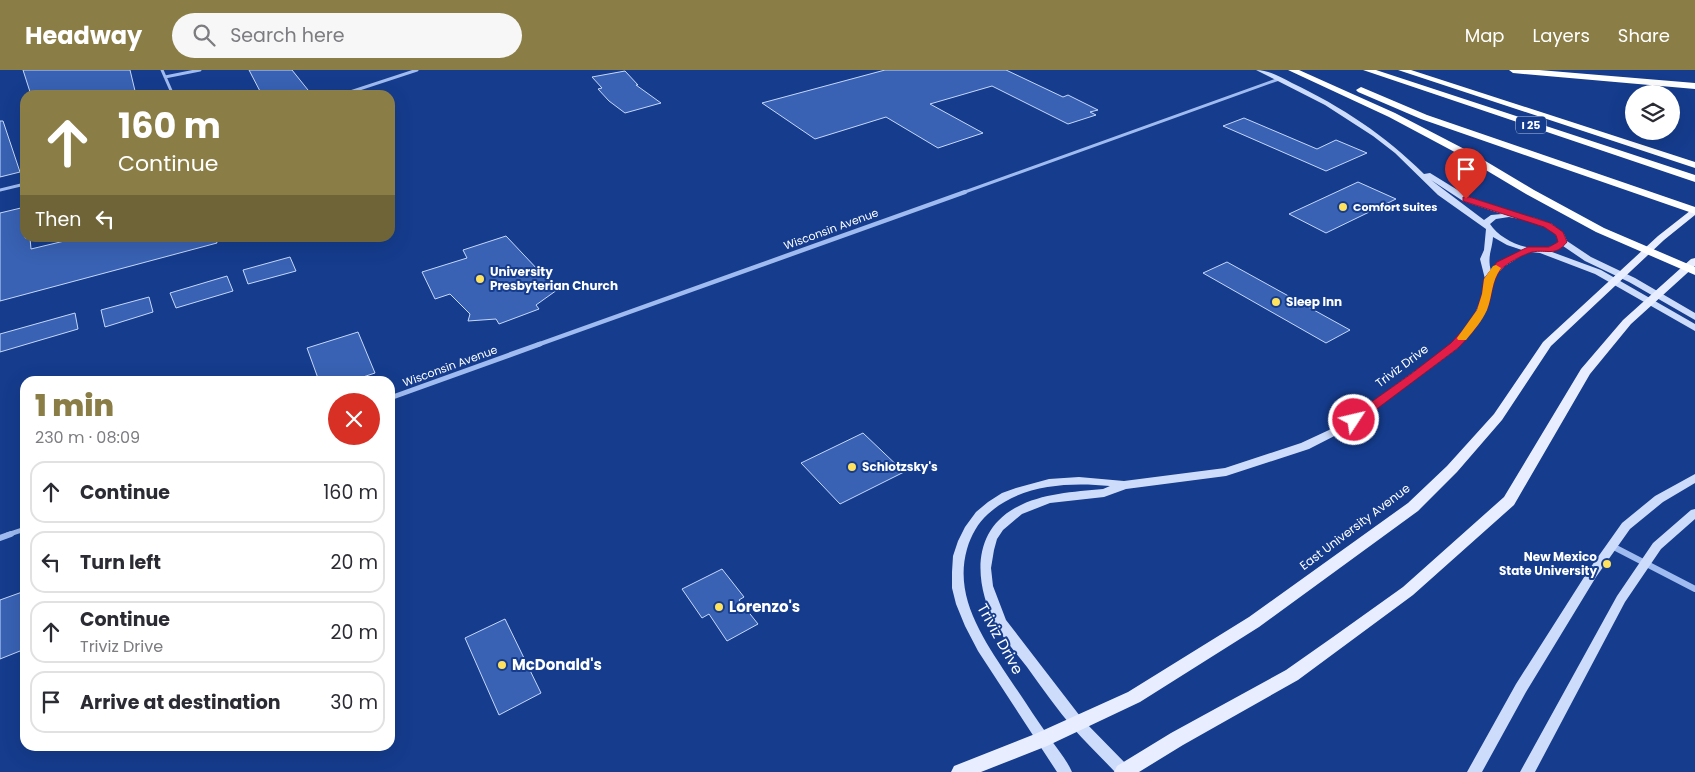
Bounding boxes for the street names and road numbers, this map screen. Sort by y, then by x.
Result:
road number: I 25 [1516,116,1546,134]
street label: Wisconsin Avenue [781,204,881,254]
street label: Triviz Drive [1372,340,1432,391]
street label: Wisconsin Avenue [400,341,500,391]
street label: East University Avenue [1296,479,1413,574]
street label: Triviz Drive [972,600,1029,678]

